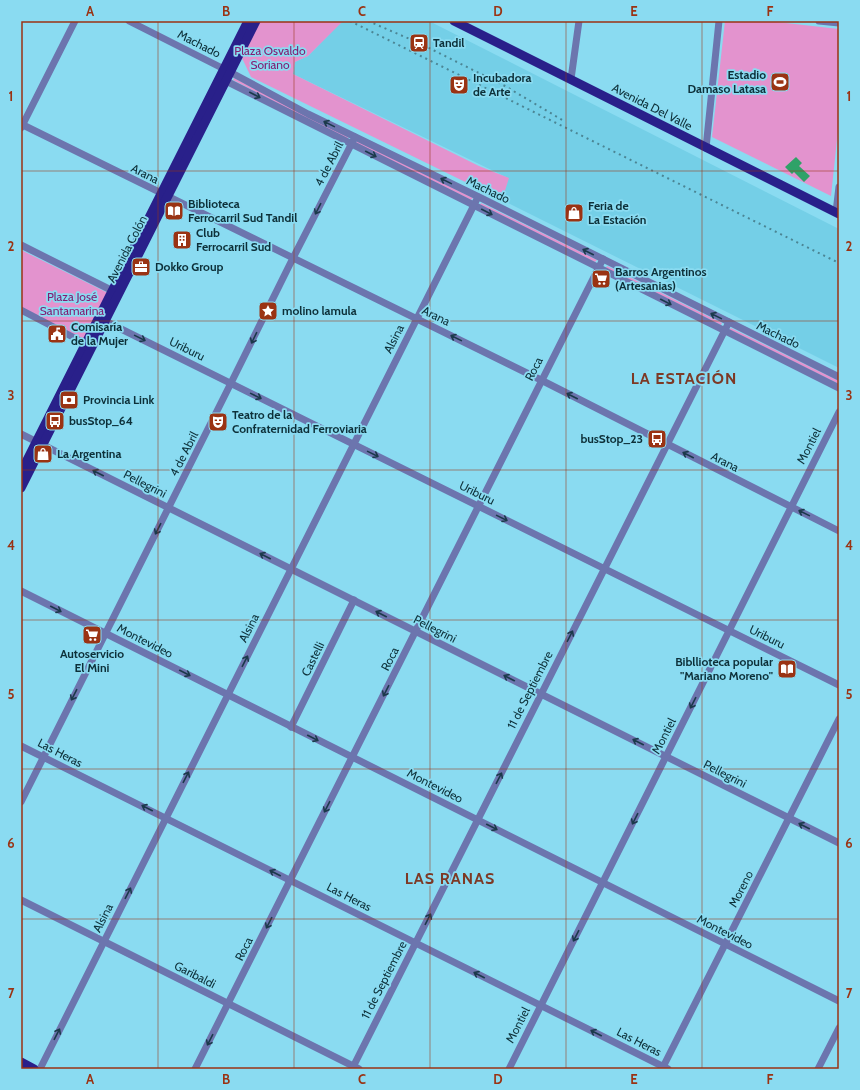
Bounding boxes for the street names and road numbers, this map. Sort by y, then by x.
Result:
street label: Machado [175,26,224,61]
street label: Avenida Del Valle [610,80,695,133]
street label: 4 de Abril [311,139,346,189]
street label: Arana [129,160,162,187]
street label: Machado [464,173,513,207]
street label: Avenida Colón [103,213,150,285]
street label: Arana [420,302,453,329]
street label: Machado [754,318,803,352]
street label: Alsina [380,322,407,356]
street label: Uriburu [167,334,208,364]
street label: Roca [521,354,546,383]
street label: Montiel [793,425,824,466]
street label: 4 de Abril [166,429,201,479]
street label: Arana [709,448,742,475]
street label: Pellegrini [121,466,169,501]
street label: Uriburu [457,478,498,508]
street label: Alsina [235,611,262,645]
street label: Pellegrini [411,611,459,646]
street label: Montevideo [115,620,176,661]
street label: Uriburu [747,622,788,652]
street label: Castelli [298,639,327,678]
street label: Roca [377,644,402,673]
street label: 11 de Septiembre [503,648,556,731]
street label: Montiel [648,715,679,756]
street label: Las Heras [35,735,85,770]
street label: Pellegrini [701,756,749,791]
street label: Montevideo [405,765,466,806]
street label: Moreno [725,868,756,910]
street label: Las Heras [324,879,374,914]
street label: Alsina [89,901,116,935]
street label: Montevideo [695,911,756,952]
street label: Roca [231,934,256,963]
street label: 11 de Septiembre [357,938,410,1021]
street label: Garibaldi [172,958,218,991]
street label: Montiel [502,1004,533,1045]
street label: Las Heras [614,1024,664,1059]

